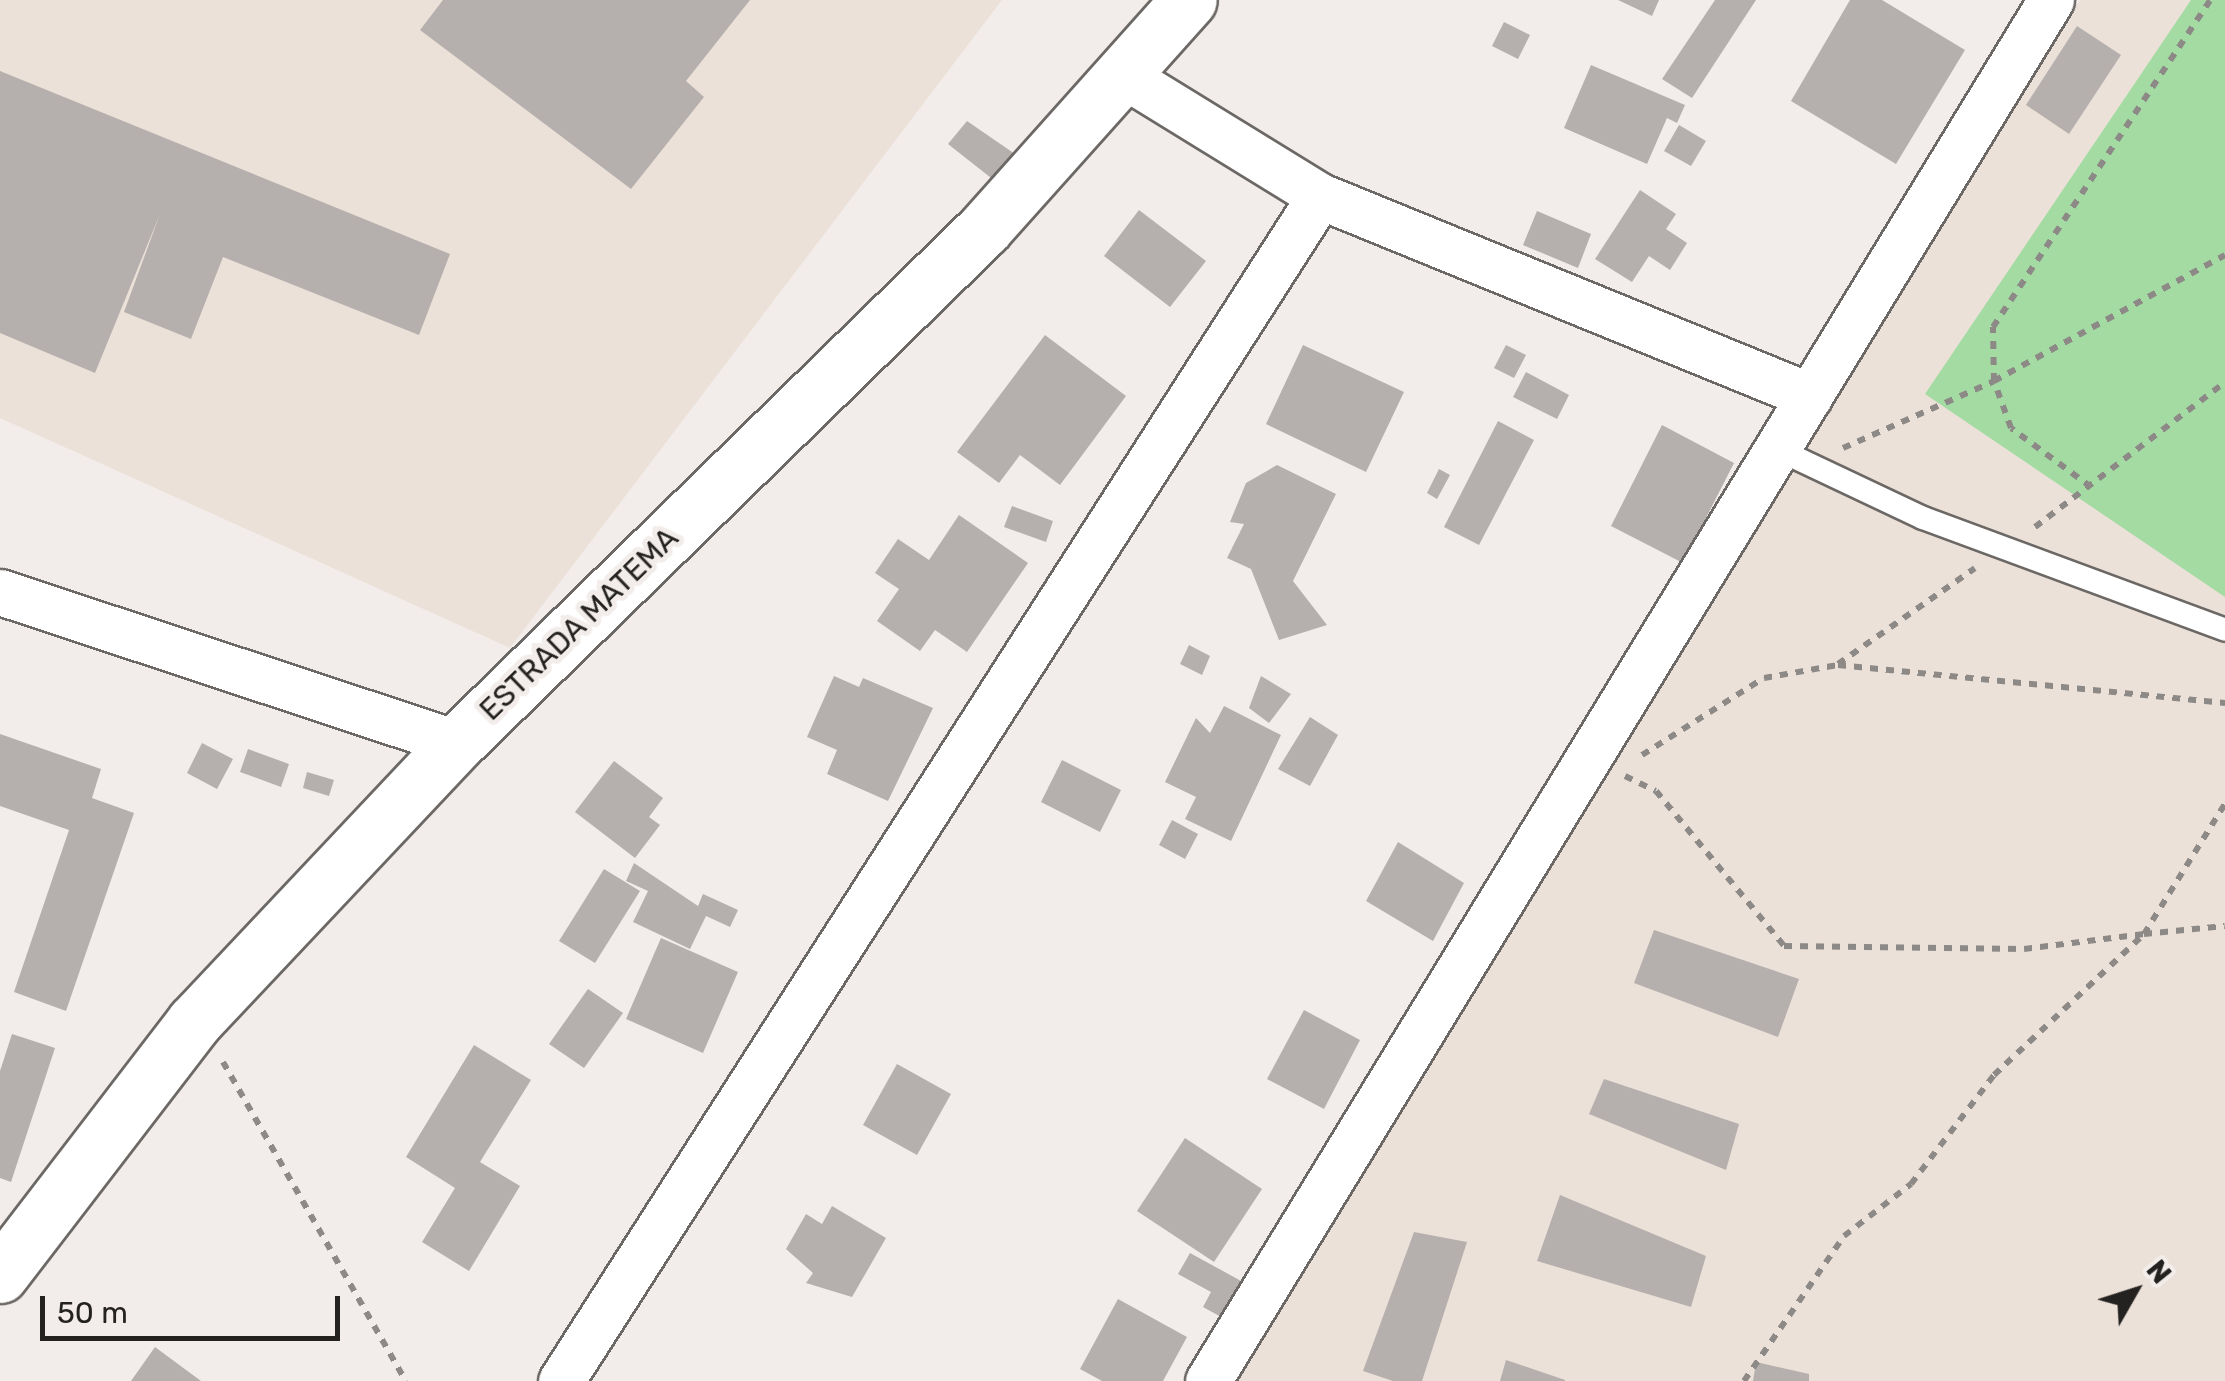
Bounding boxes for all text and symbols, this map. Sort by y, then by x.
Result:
street label: ESTRADA MATEMA [472,520,686,728]
north arrow [2085,1241,2185,1341]
text: N [2140,1254,2178,1290]
scale bar [45,1276,345,1338]
text: 50 m [57,1295,128,1331]

